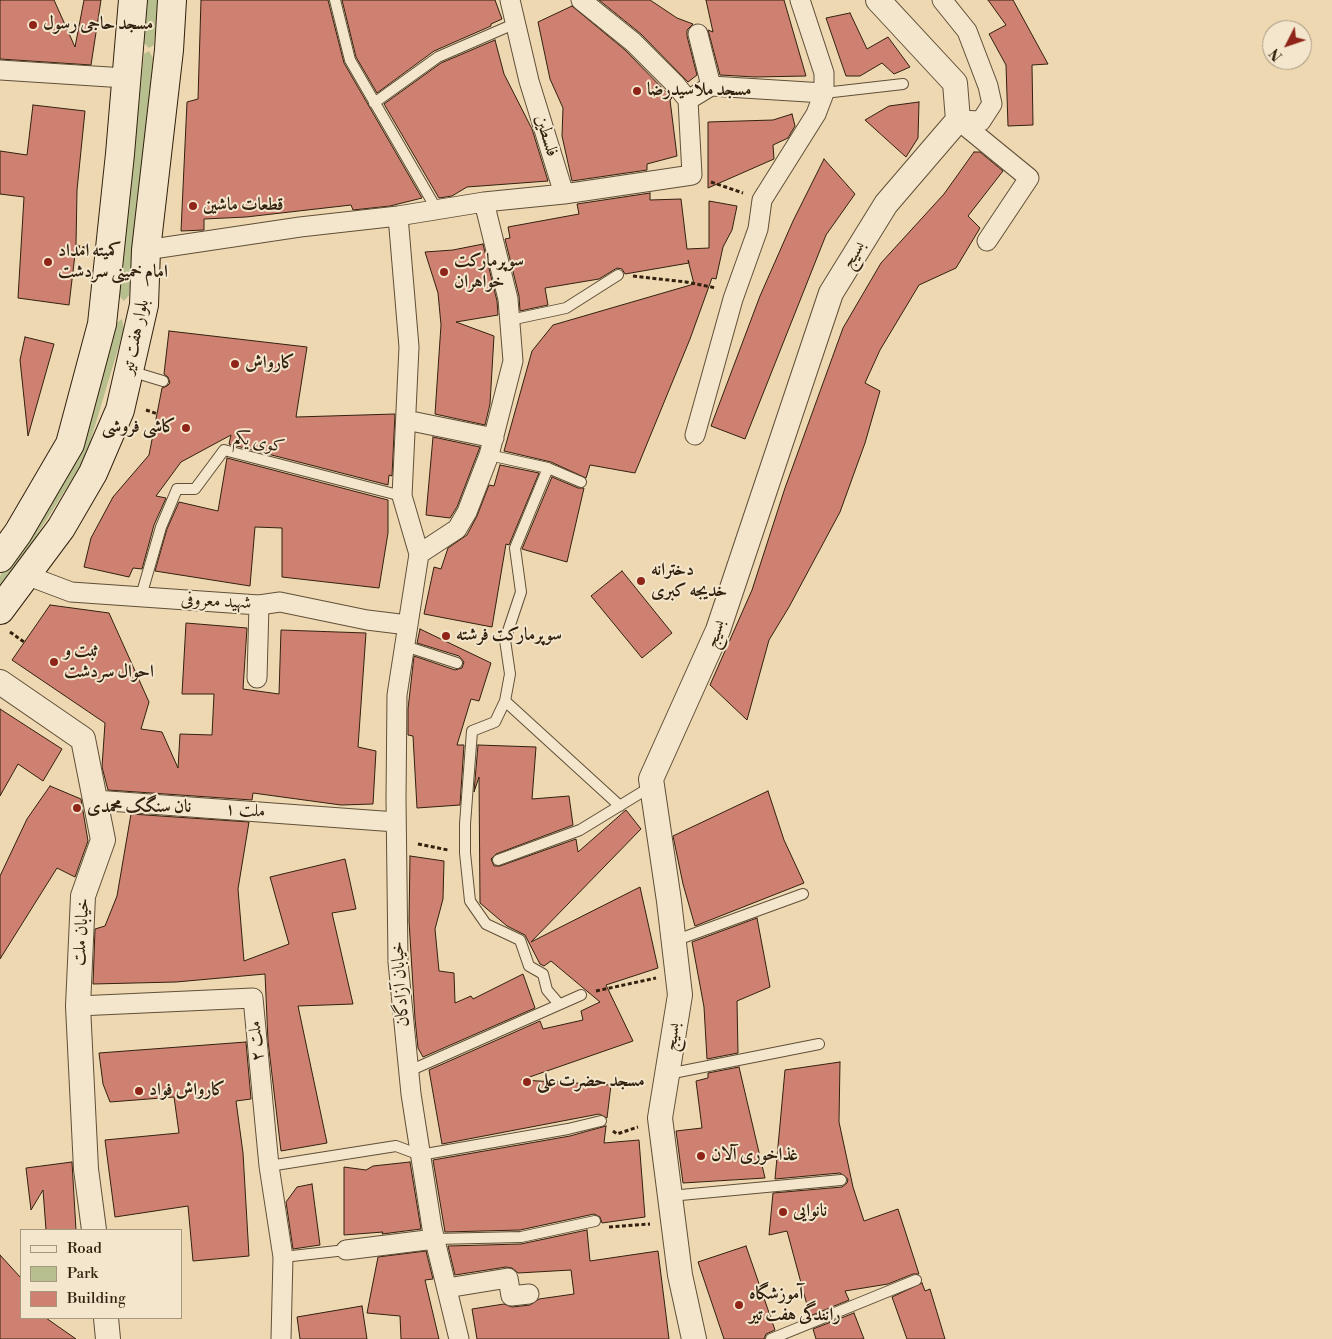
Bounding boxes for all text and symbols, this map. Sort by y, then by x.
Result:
place label: مسجد حاجی رسول [43,14,153,36]
marker: مسجد حاجی رسول [27,19,39,31]
north arrow [1262,20,1312,70]
text: N [1266,44,1287,64]
place label: مسجد ملاسیدرضا [647,80,752,102]
marker: مسجد ملاسیدرضا [631,85,643,97]
street label: فلسطین [529,112,563,160]
place label: قطعات ماشین [203,195,284,217]
marker: قطعات ماشین [187,200,199,212]
street label: بسیج [837,237,871,273]
place label: کمیته امداد امام خمینی سردشت [58,241,168,284]
place label: سوپرمارکت خواهران [454,251,524,294]
marker: کمیته امداد امام خمینی سردشت [42,256,54,268]
marker: سوپرمارکت خواهران [438,266,450,278]
street label: بلوار هفت تیر [117,297,155,377]
place label: کارواش [245,353,295,375]
marker: کارواش [229,358,241,370]
place label: کاشی فروشی [102,417,176,439]
marker: کاشی فروشی [180,422,192,434]
street label: کوی یکم [232,427,286,459]
place label: دخترانه خدیجه کبری [651,560,727,602]
marker: دخترانه خدیجه کبری [635,575,647,587]
street label: شهید معروفی [180,589,252,615]
street label: بسیج [701,617,731,651]
place label: سوپرمارکت فرشته [456,625,562,647]
marker: سوپرمارکت فرشته [440,630,452,642]
place label: ثبت و احوال سردشت [64,641,154,684]
marker: ثبت و احوال سردشت [48,656,60,668]
place label: نان سنگک محمدی [87,797,192,819]
street label: ملت ۱ [224,799,266,823]
marker: نان سنگک محمدی [71,802,83,814]
street label: خیابان ملت [69,897,95,967]
street label: خیابان آزادگان [387,941,415,1027]
street label: ملت ۲ [244,1020,270,1062]
street label: بسیج [660,1021,686,1053]
place label: مسجد حضرت علی [537,1071,645,1093]
marker: مسجد حضرت علی [521,1076,533,1088]
place label: کارواش فواد [149,1080,225,1102]
marker: کارواش فواد [133,1085,145,1097]
place label: غذاخوری آلان [711,1145,798,1167]
marker: غذاخوری آلان [695,1150,707,1162]
place label: نانوایی [793,1201,827,1223]
marker: نانوایی [777,1206,789,1218]
legend [20,1229,182,1319]
text: Road [67,1239,102,1258]
text: Park [67,1264,98,1283]
place label: آموزشگاه رانندگی هفت تیر [749,1284,841,1326]
text: Building [67,1289,126,1308]
marker: آموزشگاه رانندگی هفت تیر [733,1299,745,1311]

